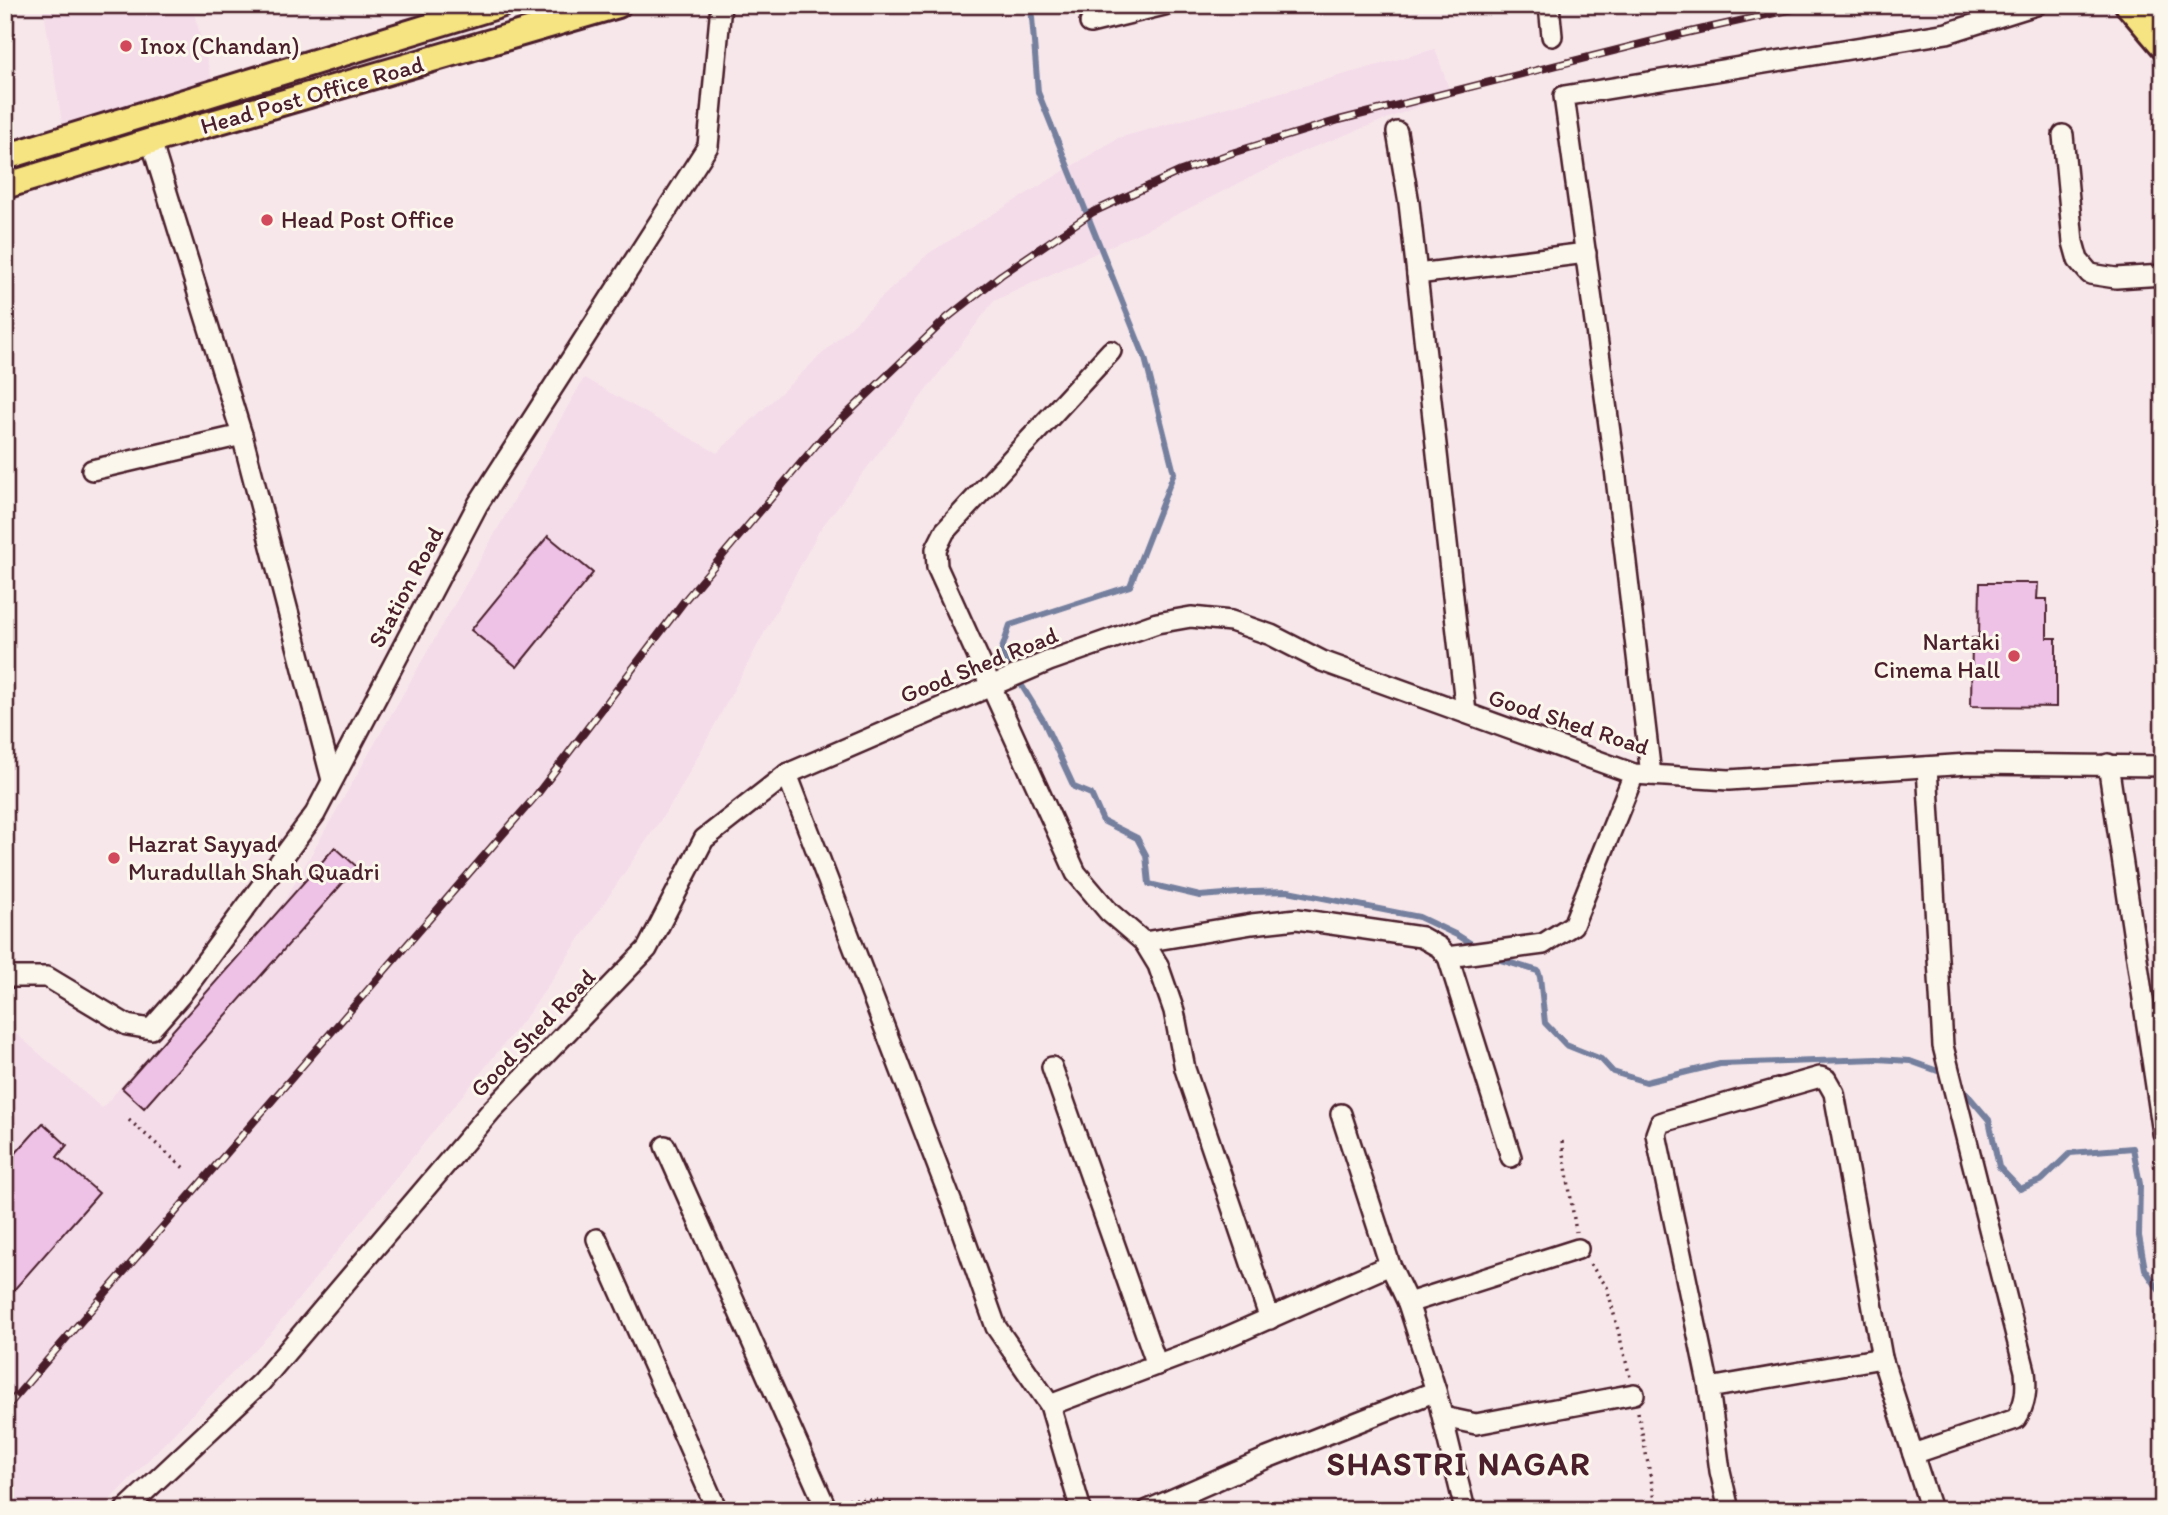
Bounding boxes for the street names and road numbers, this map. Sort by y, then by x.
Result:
street label: Head Post Office Road [197,49,427,140]
street label: Station Road [362,521,450,652]
street label: Good Shed Road [896,620,1062,709]
street label: Good Shed Road [1485,682,1653,761]
street label: Good Shed Road [464,962,601,1103]

